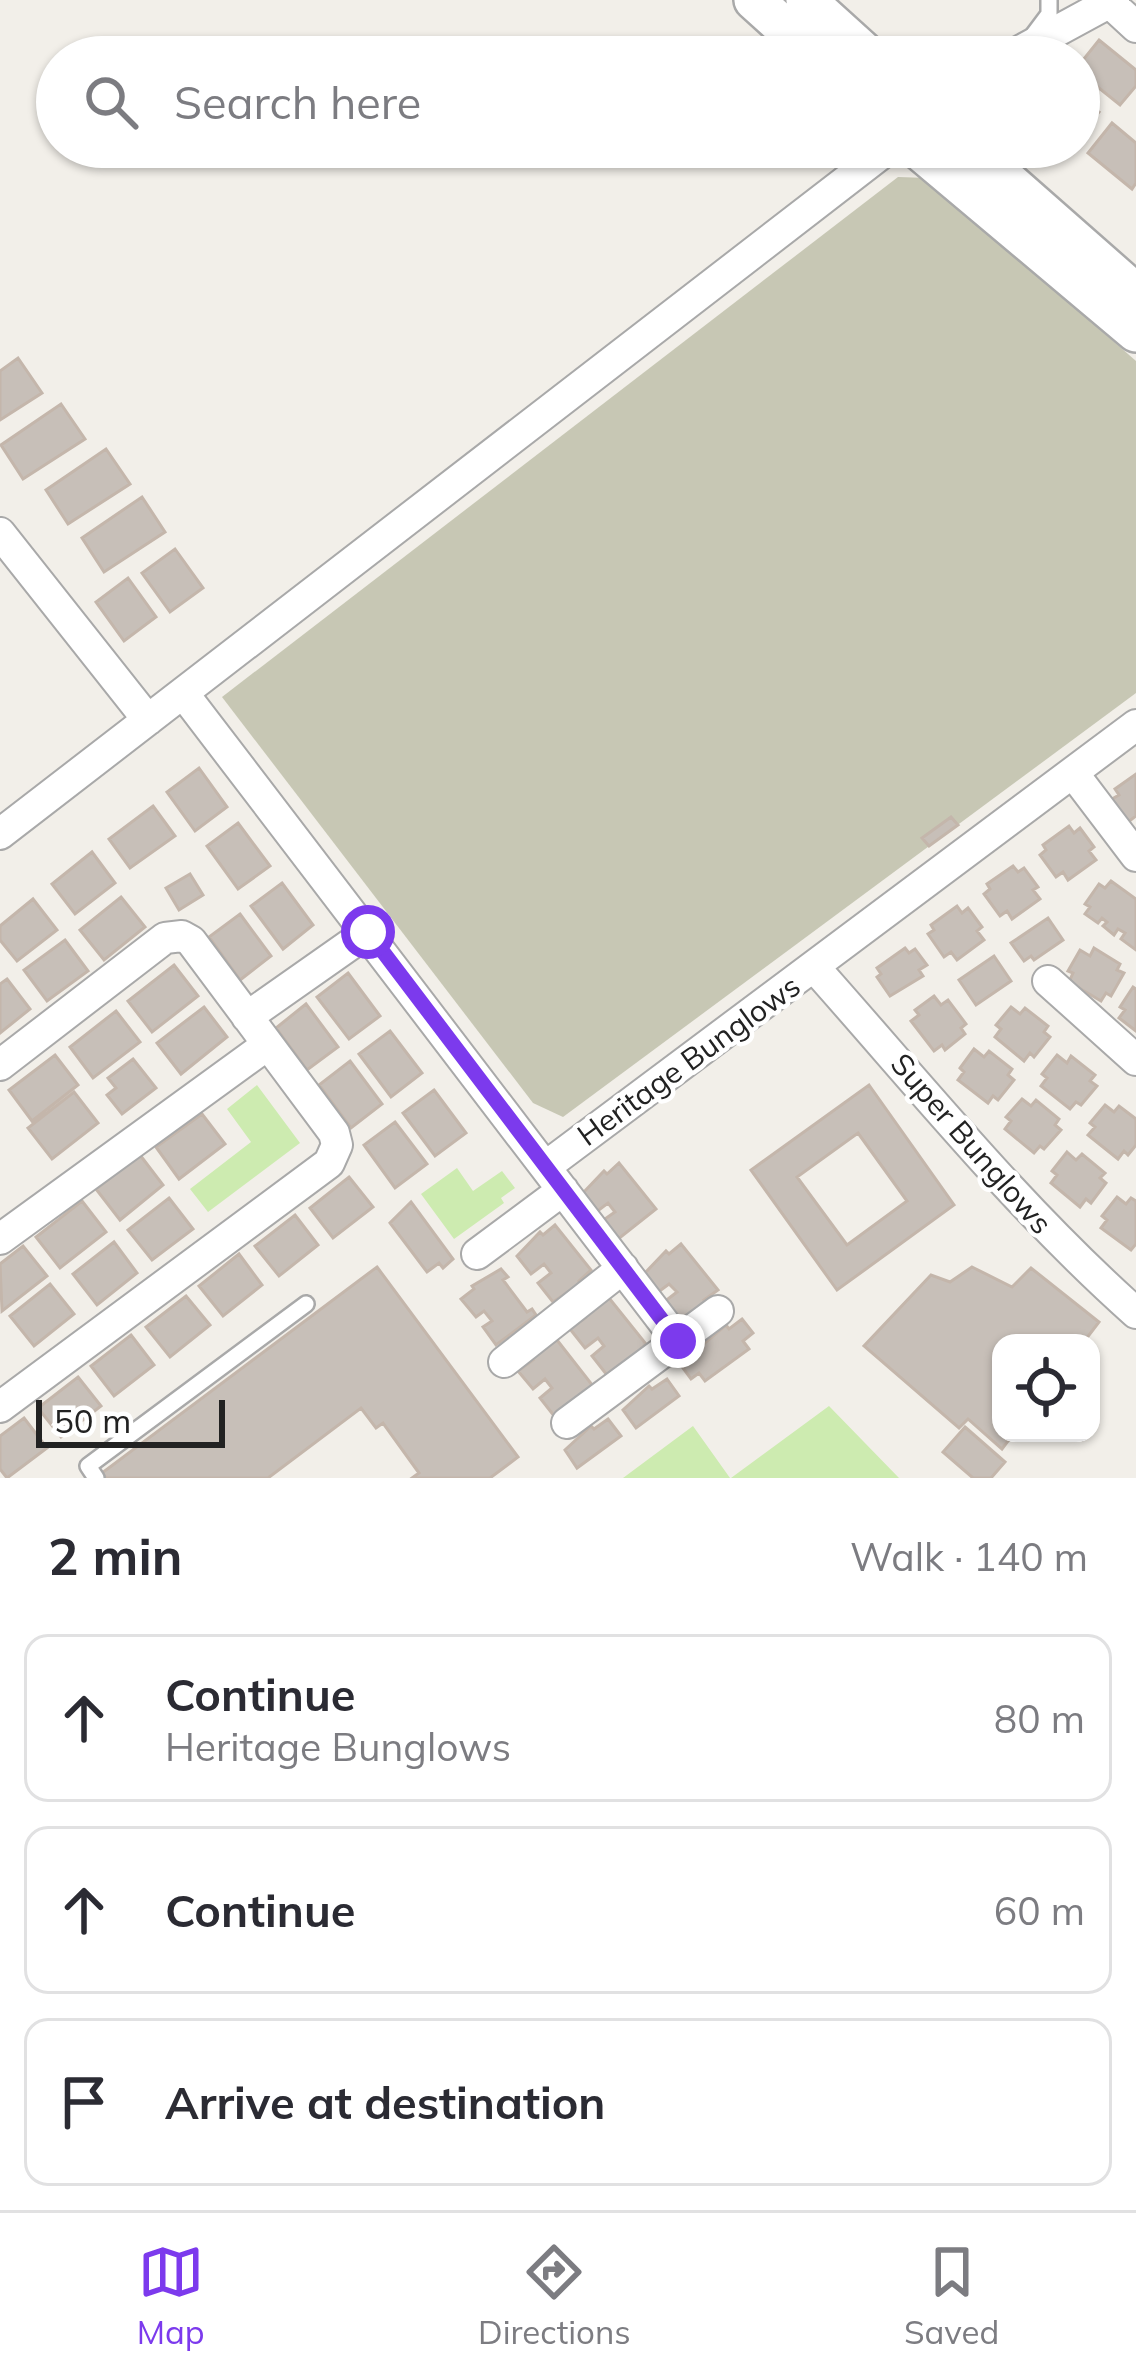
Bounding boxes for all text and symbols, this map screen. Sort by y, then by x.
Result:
search box [36,36,1100,168]
icon: search [78,69,144,135]
text: Search here [174,74,421,130]
route start [341,905,395,959]
street label: Heritage Bunglows [570,967,807,1154]
street label: Super Bunglows [883,1045,1061,1242]
route end [651,1314,705,1368]
map controls [992,1334,1100,1442]
button: locate [992,1334,1100,1442]
scale bar [36,1394,225,1447]
text: 50 m [54,1400,131,1441]
text: 2 min [48,1524,183,1588]
text: Walk · 140 m [850,1532,1088,1581]
text: Continue [165,1666,355,1722]
icon: ahead [51,1685,117,1751]
text: 80 m [994,1694,1085,1743]
text: Heritage Bunglows [165,1722,511,1771]
icon: ahead [51,1877,117,1943]
text: Continue [165,1882,355,1938]
text: 60 m [994,1886,1085,1935]
icon: arrive [51,2069,117,2135]
text: Arrive at destination [165,2074,605,2130]
tab: Map [137,2239,205,2352]
tab: Directions [478,2239,631,2352]
tab: Saved [904,2239,999,2352]

